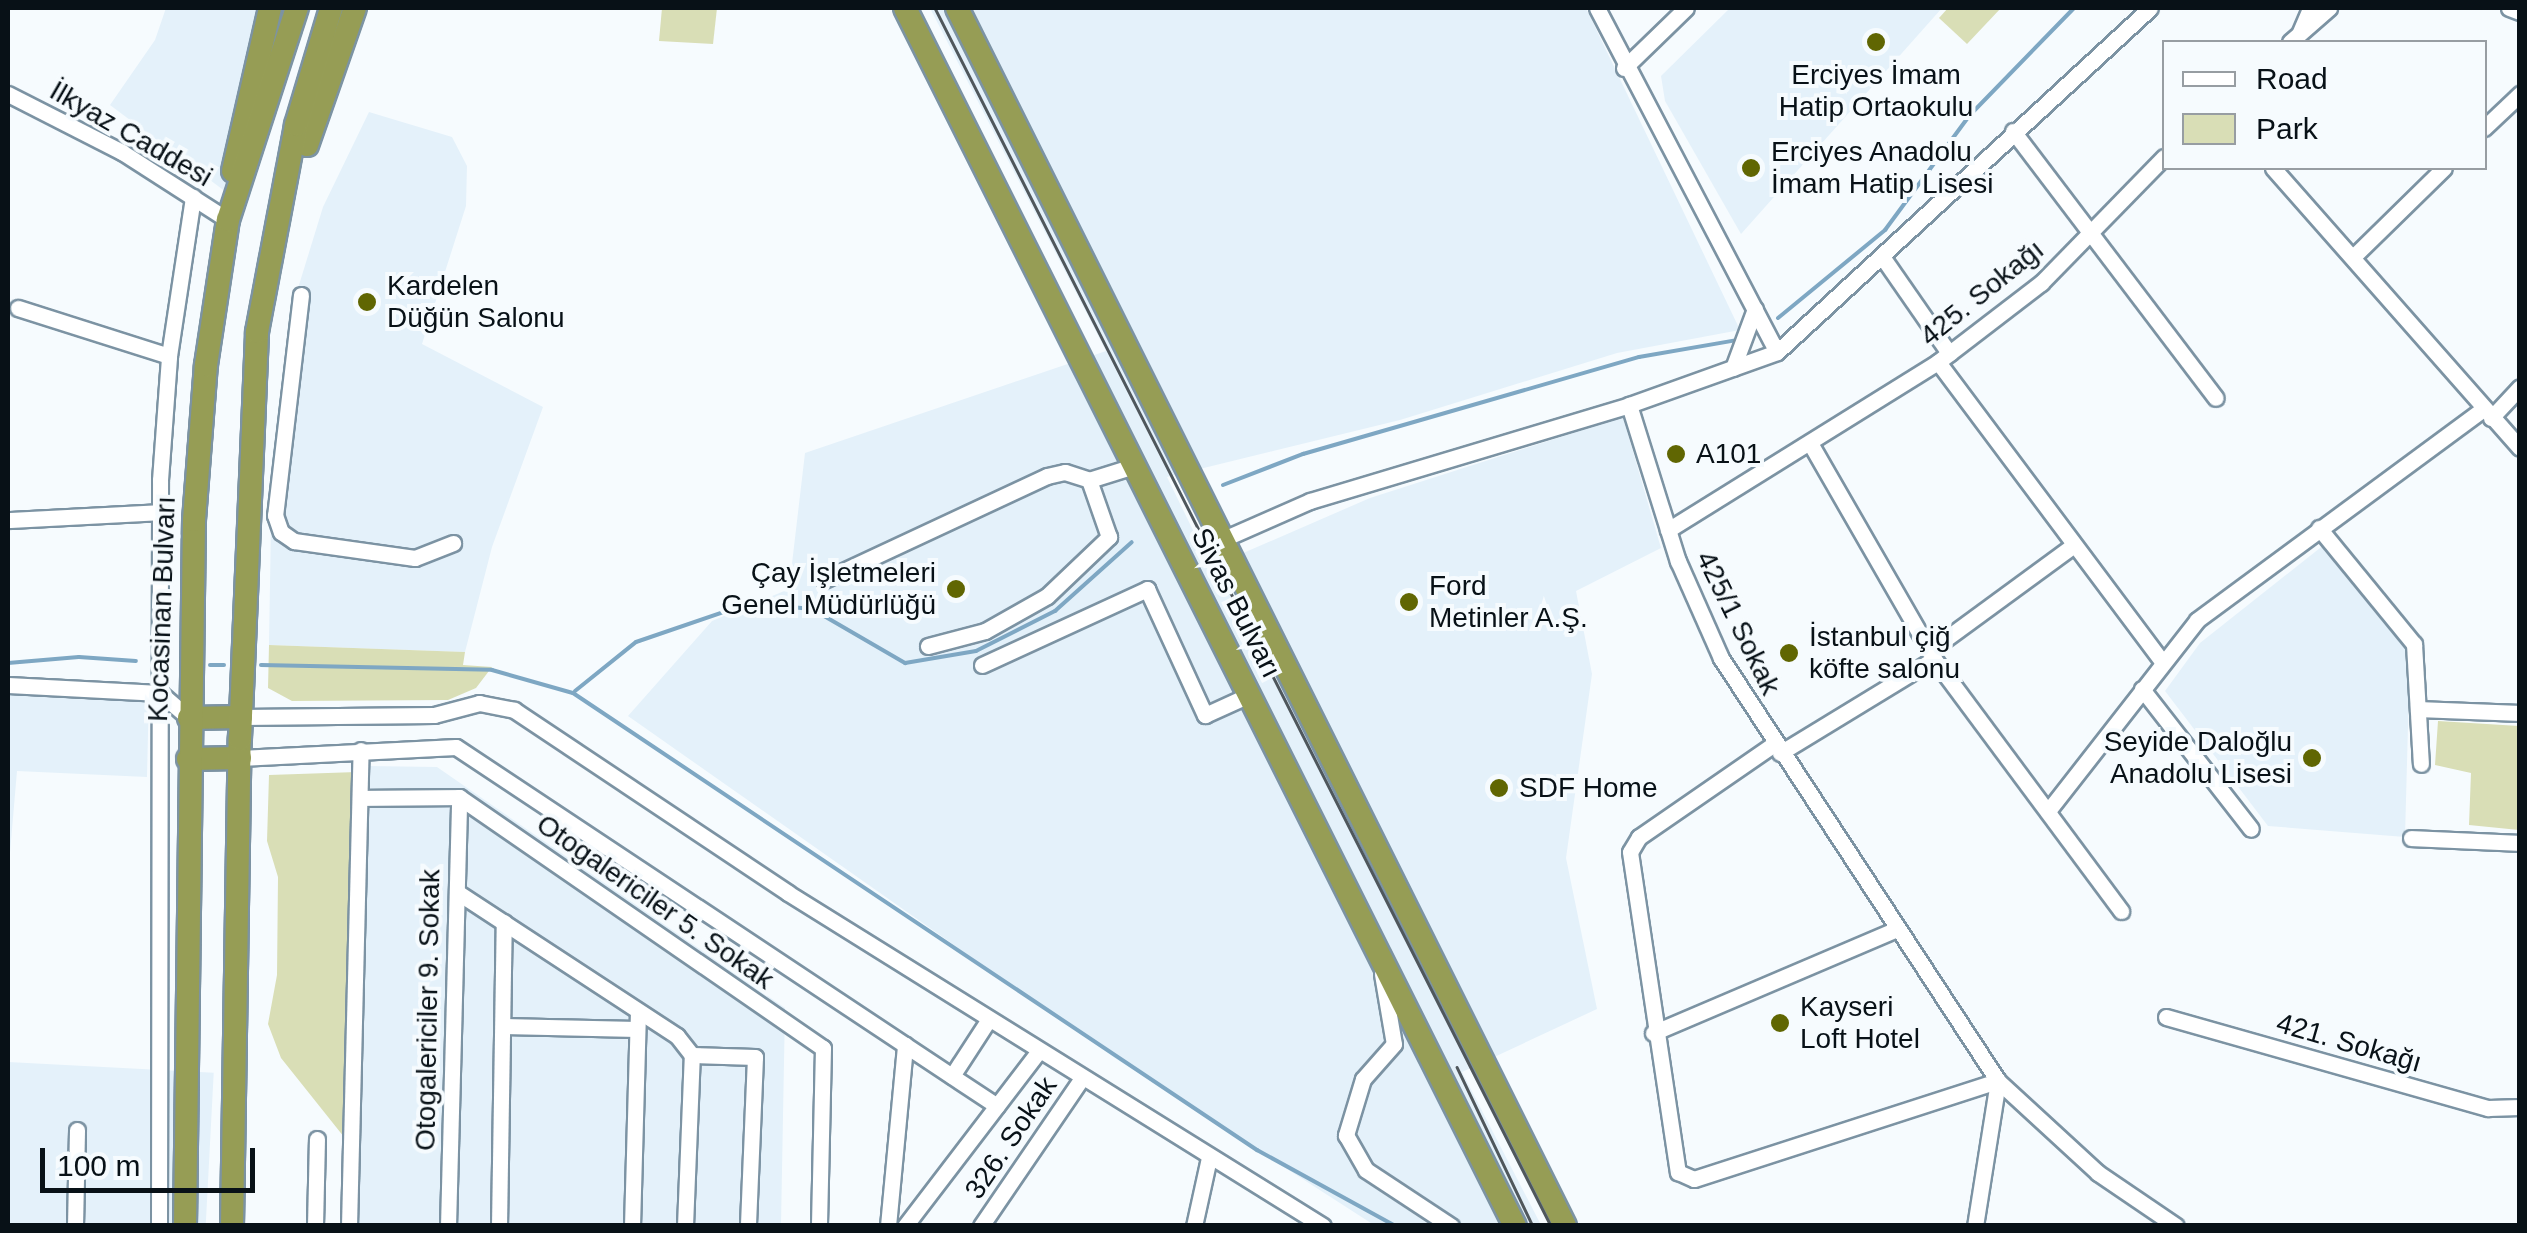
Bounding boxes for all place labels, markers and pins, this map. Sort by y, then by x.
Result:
marker: Erciyes İmam Hatip Ortaokulu [1865,31,1887,53]
place label: Erciyes İmam Hatip Ortaokulu [1779,58,1973,124]
place label: Erciyes Anadolu İmam Hatip Lisesi [1771,135,1994,201]
marker: Erciyes Anadolu İmam Hatip Lisesi [1740,157,1762,179]
place label: Kardelen Düğün Salonu [387,269,564,335]
marker: Kardelen Düğün Salonu [356,291,378,313]
place label: A101 [1696,437,1761,471]
marker: A101 [1665,443,1687,465]
place label: Çay İşletmeleri Genel Müdürlüğü [721,556,936,622]
place label: Ford Metinler A.Ş. [1429,569,1589,635]
marker: Çay İşletmeleri Genel Müdürlüğü [945,578,967,600]
marker: Ford Metinler A.Ş. [1398,591,1420,613]
place label: İstanbul çiğ köfte salonu [1809,620,1960,686]
marker: İstanbul çiğ köfte salonu [1778,642,1800,664]
place label: Seyide Daloğlu Anadolu Lisesi [2104,725,2292,791]
marker: Seyide Daloğlu Anadolu Lisesi [2301,747,2323,769]
place label: SDF Home [1519,771,1657,805]
marker: SDF Home [1488,777,1510,799]
place label: Kayseri Loft Hotel [1800,990,1920,1056]
marker: Kayseri Loft Hotel [1769,1012,1791,1034]

